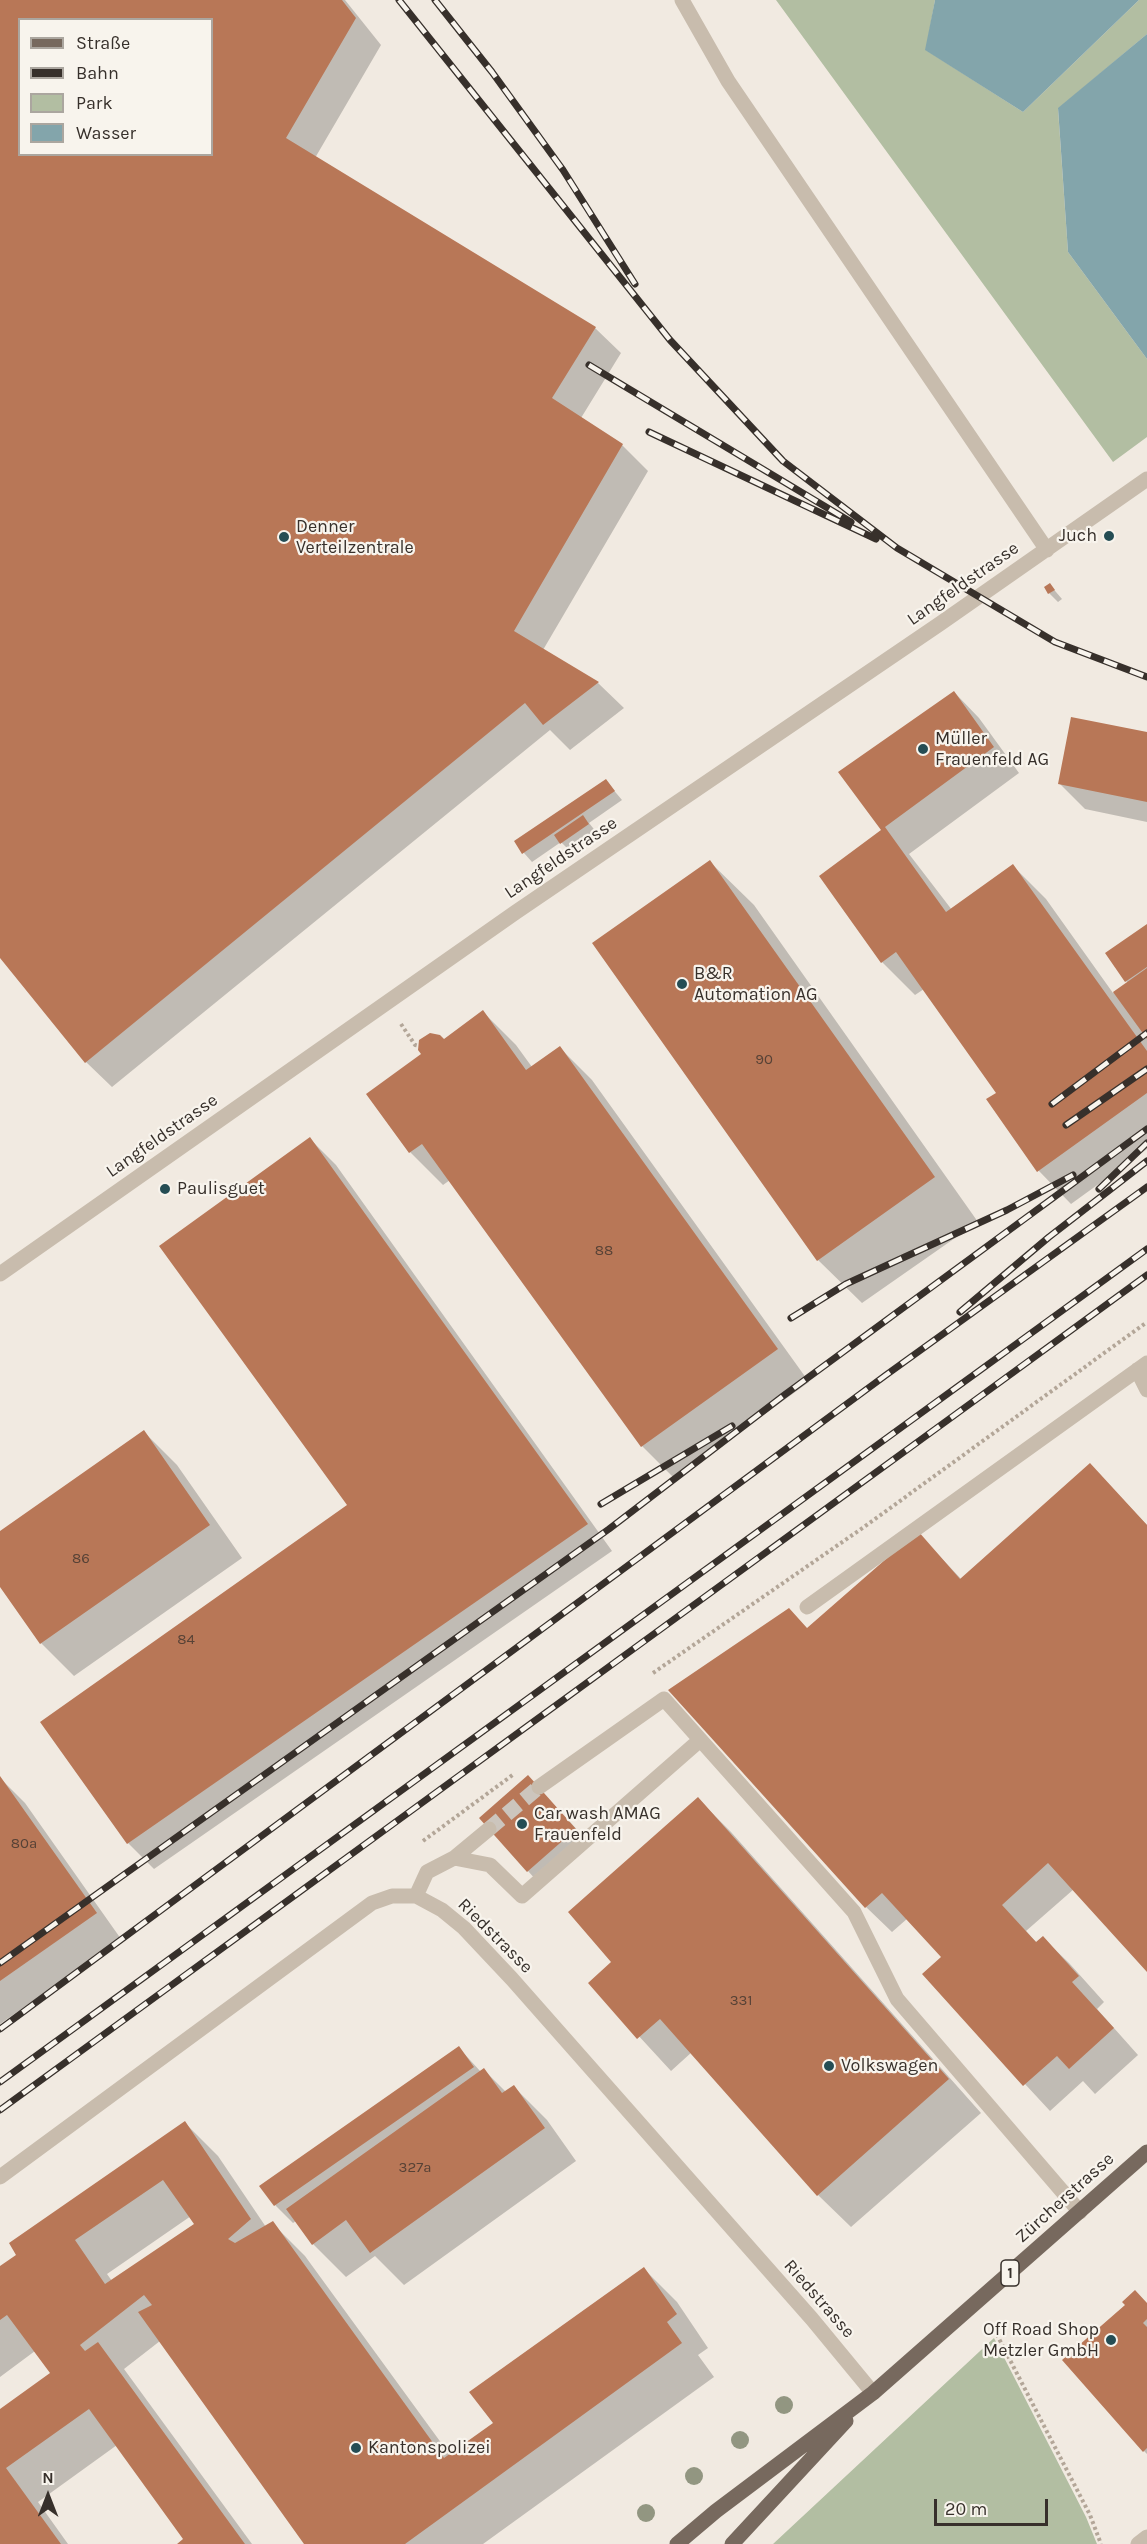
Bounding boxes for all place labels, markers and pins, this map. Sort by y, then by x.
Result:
place label: Denner Verteilzentrale [296,516,414,558]
place label: Juch [1059,525,1097,547]
marker: Juch [1102,529,1116,543]
marker: Denner Verteilzentrale [277,530,291,544]
place label: Müller Frauenfeld AG [935,728,1049,771]
marker: Müller Frauenfeld AG [916,742,930,756]
place label: B&R Automation AG [694,963,818,1006]
marker: B&R Automation AG [675,977,689,991]
place label: Paulisguet [177,1178,265,1200]
marker: Paulisguet [158,1182,172,1196]
place label: Car wash AMAG Frauenfeld [534,1803,661,1846]
marker: Car wash AMAG Frauenfeld [515,1817,529,1831]
place label: Volkswagen [841,2055,938,2077]
marker: Volkswagen [822,2059,836,2073]
place label: Off Road Shop Metzler GmbH [983,2319,1099,2362]
marker: Off Road Shop Metzler GmbH [1104,2333,1118,2347]
place label: Kantonspolizei [368,2437,491,2459]
marker: Kantonspolizei [349,2441,363,2455]

